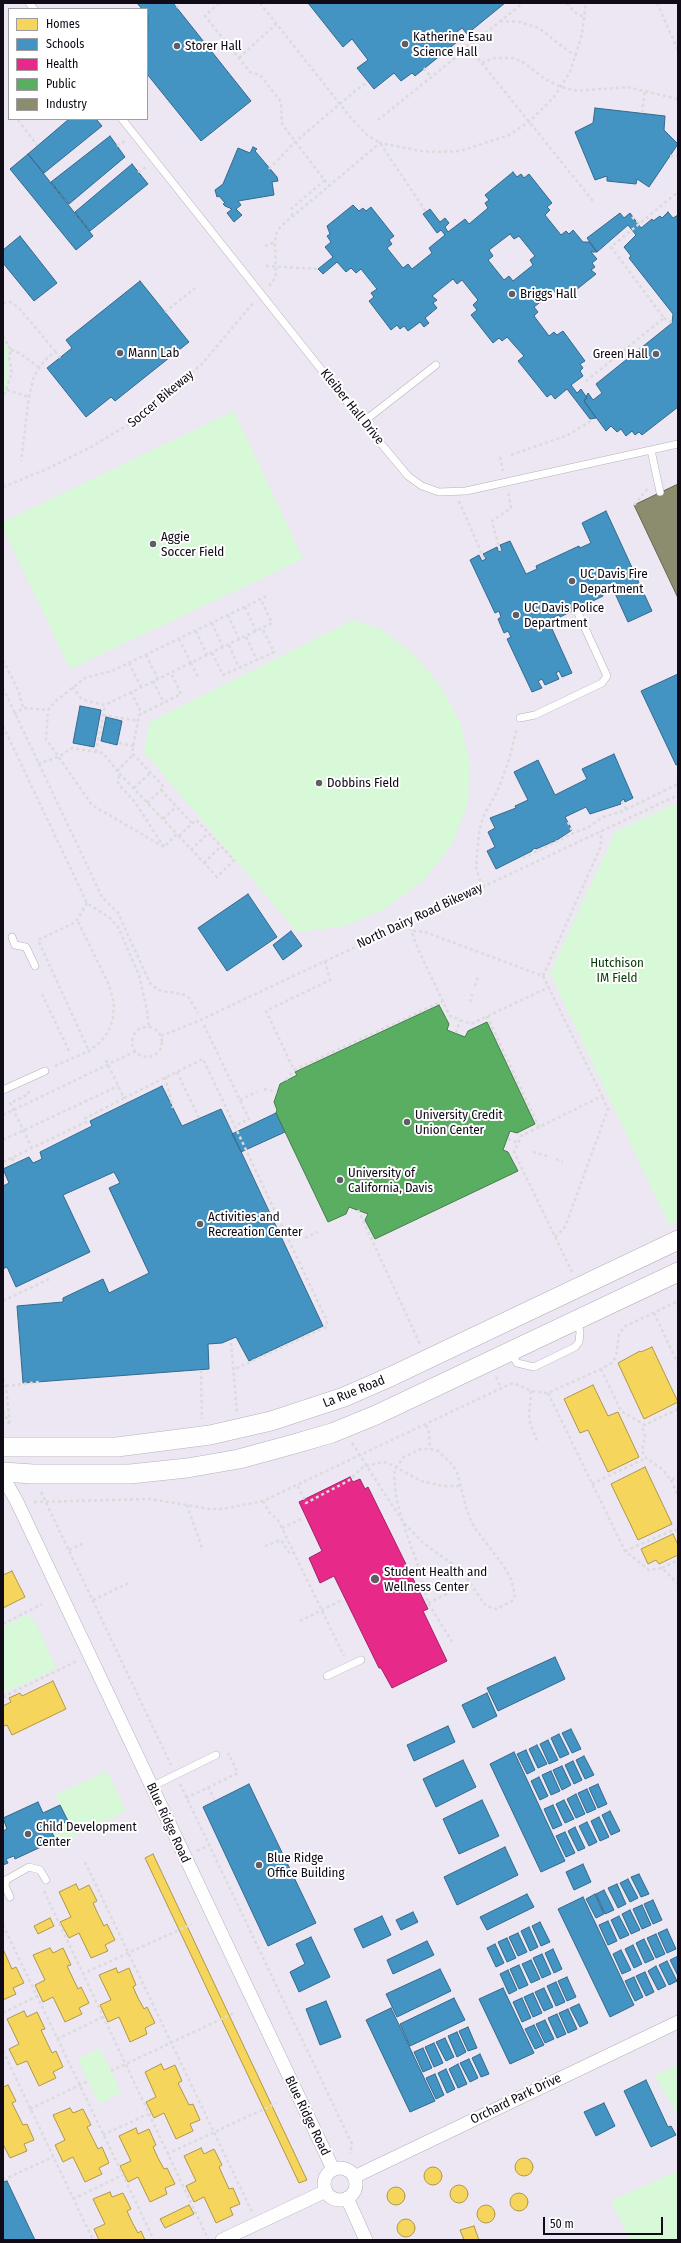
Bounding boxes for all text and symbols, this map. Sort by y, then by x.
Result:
legend [8,8,148,120]
text: Homes [46,17,80,31]
place label: Katherine Esau Science Hall [413,29,492,60]
text: Schools [46,37,84,51]
place label: Storer Hall [185,38,242,54]
marker: Katherine Esau Science Hall [400,39,410,49]
marker: Storer Hall [172,41,182,51]
text: Health [46,57,78,71]
text: Public [46,77,76,91]
text: Industry [46,97,87,111]
place label: Briggs Hall [520,286,577,302]
marker: Briggs Hall [507,289,517,299]
place label: Mann Lab [128,345,179,361]
place label: Green Hall [593,346,648,362]
marker: Mann Lab [115,348,125,358]
marker: Green Hall [651,349,661,359]
street label: Kleiber Hall Drive [317,366,387,448]
street label: Soccer Bikeway [125,367,197,431]
place label: Aggie Soccer Field [161,529,224,560]
marker: Aggie Soccer Field [148,539,158,549]
place label: UC Davis Fire Department [580,566,648,597]
marker: UC Davis Fire Department [567,576,577,586]
place label: UC Davis Police Department [524,600,604,631]
marker: UC Davis Police Department [511,610,521,620]
place label: Dobbins Field [327,775,399,791]
marker: Dobbins Field [314,778,324,788]
street label: North Dairy Road Bikeway [355,880,485,952]
park label: Hutchison IM Field [590,955,644,986]
place label: University Credit Union Center [415,1107,503,1138]
marker: University Credit Union Center [402,1117,412,1127]
place label: University of California, Davis [348,1165,433,1196]
marker: University of California, Davis [335,1175,345,1185]
place label: Activities and Recreation Center [208,1209,303,1240]
marker: Activities and Recreation Center [195,1219,205,1229]
street label: La Rue Road [321,1373,387,1411]
place label: Student Health and Wellness Center [384,1564,487,1595]
marker: Student Health and Wellness Center [369,1573,381,1585]
street label: Blue Ridge Road [143,1781,193,1865]
place label: Child Development Center [36,1819,137,1850]
marker: Child Development Center [23,1829,33,1839]
place label: Blue Ridge Office Building [267,1850,344,1881]
marker: Blue Ridge Office Building [254,1860,264,1870]
street label: Orchard Park Drive [468,2070,564,2128]
street label: Blue Ridge Road [281,2074,333,2158]
scale bar [545,2209,665,2235]
text: 50 m [550,2217,574,2231]

